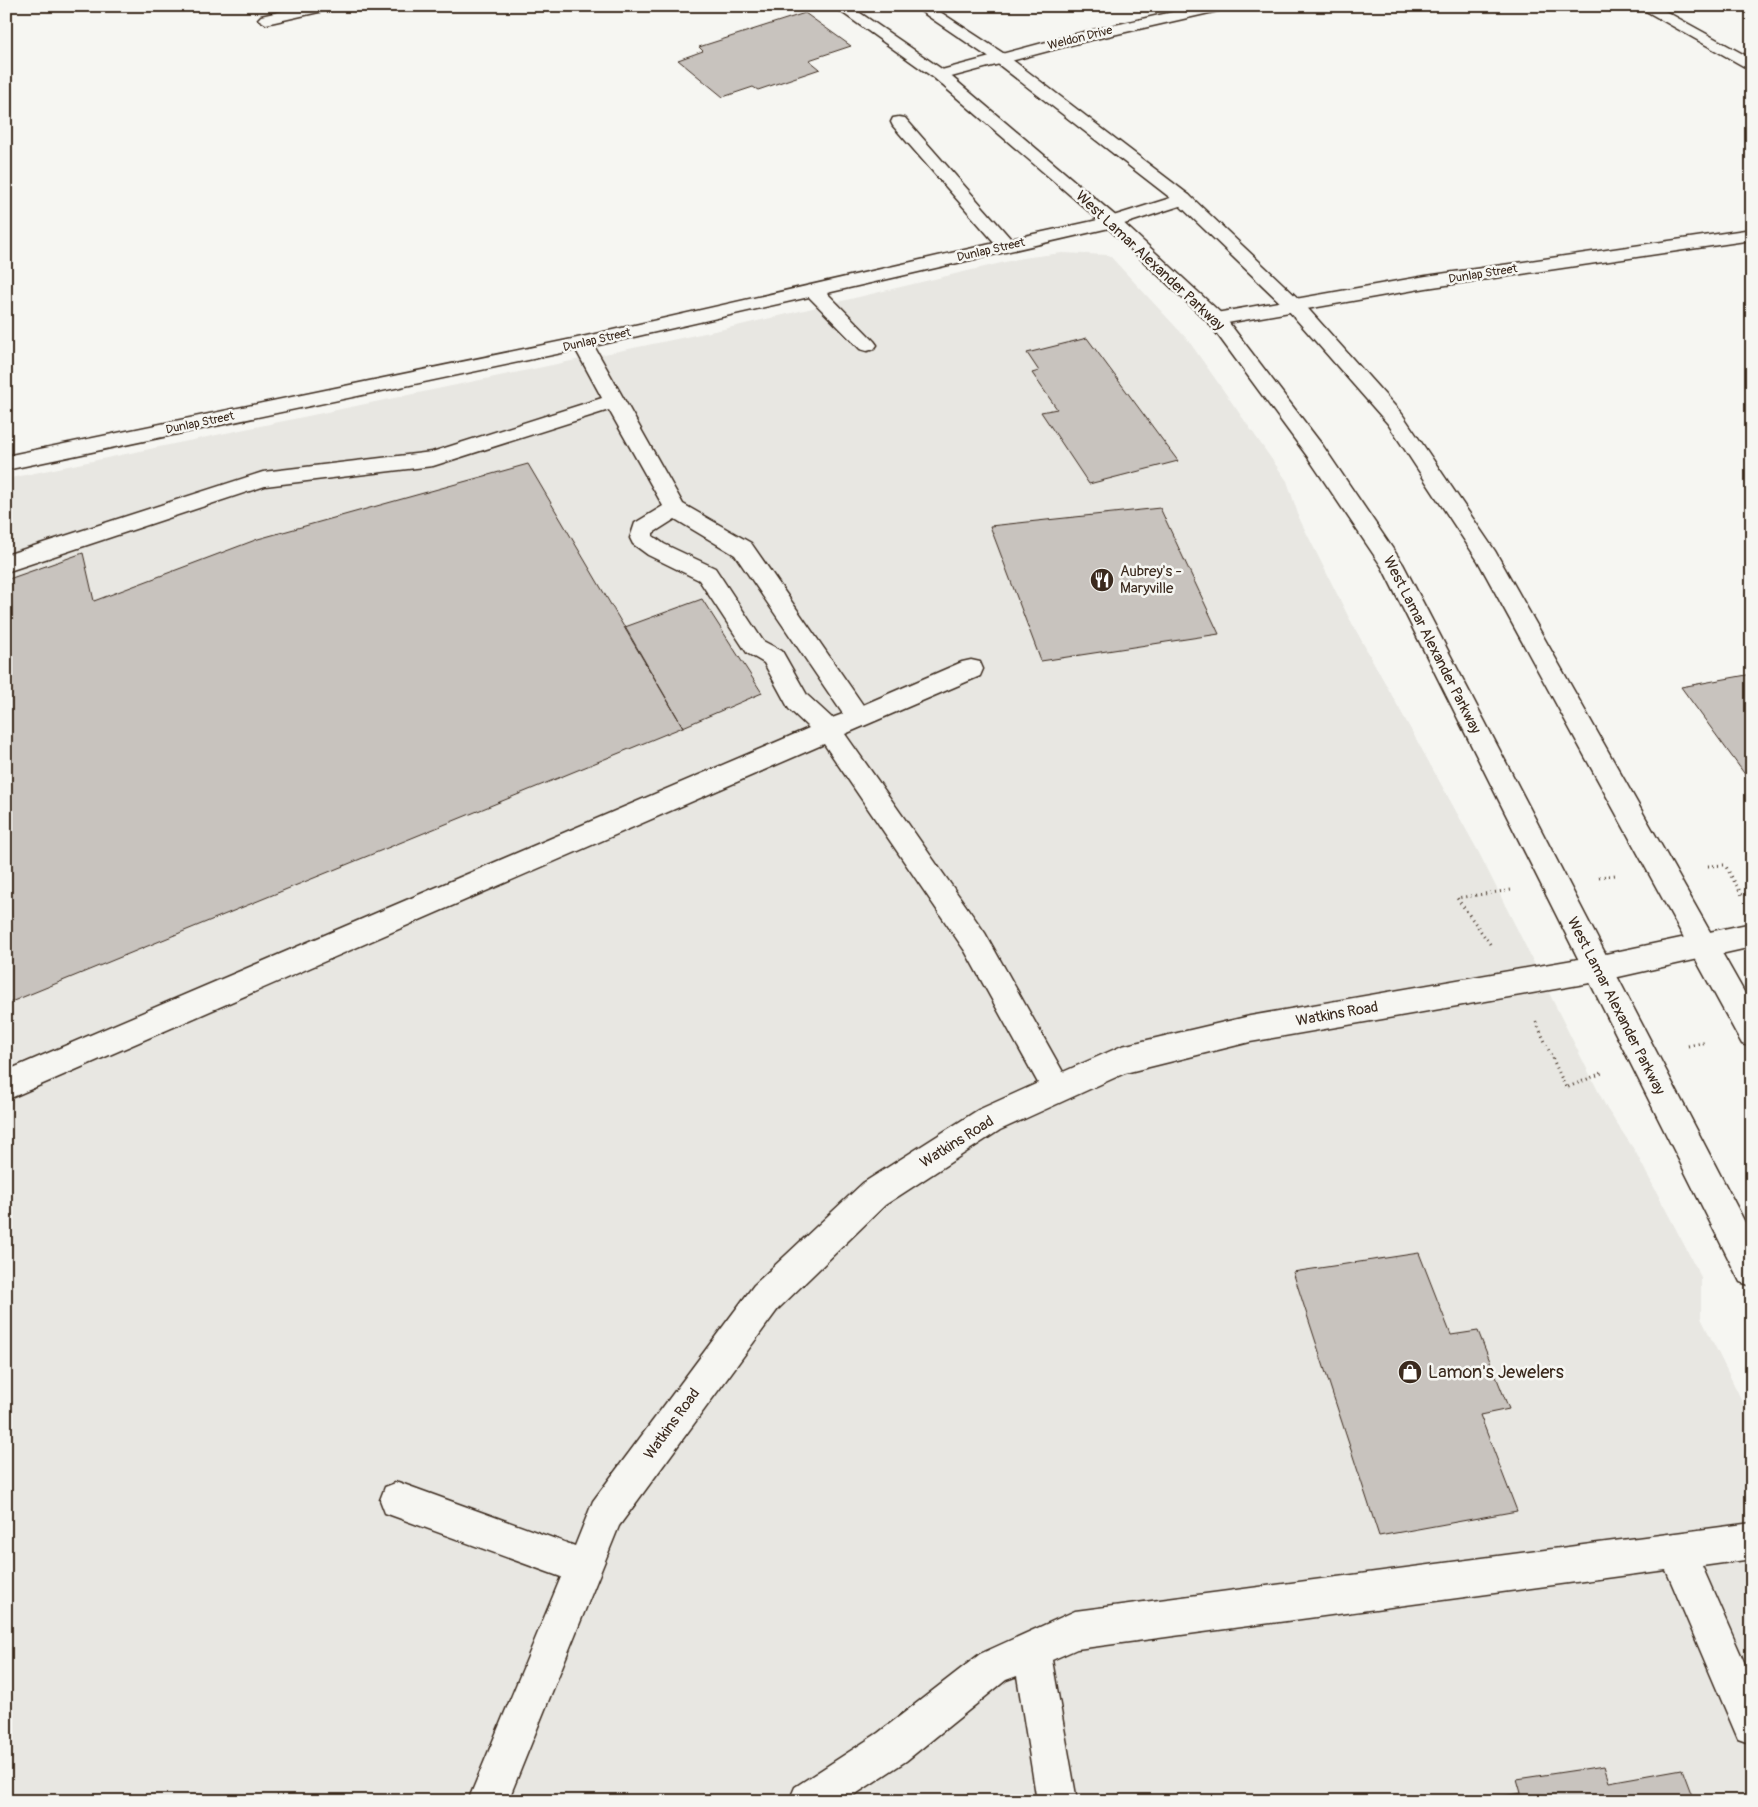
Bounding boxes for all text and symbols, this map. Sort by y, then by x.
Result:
street label: Weldon Drive [1046,23,1114,53]
street label: West Lamar Alexander Parkway [1071,187,1229,336]
street label: Dunlap Street [956,235,1027,265]
street label: Dunlap Street [1448,261,1519,287]
street label: Dunlap Street [562,325,633,355]
street label: Dunlap Street [165,408,236,438]
street label: West Lamar Alexander Parkway [1379,553,1485,738]
place label: Aubrey's - Maryville [1120,562,1182,598]
restaurant icon: Aubrey's - Maryville [1089,567,1115,593]
street label: West Lamar Alexander Parkway [1563,914,1669,1099]
street label: Watkins Road [1294,997,1380,1031]
street label: Watkins Road [917,1112,997,1172]
shop icon: Lamon's Jewelers [1397,1359,1423,1385]
place label: Lamon's Jewelers [1428,1361,1564,1384]
street label: Watkins Road [640,1385,704,1463]

